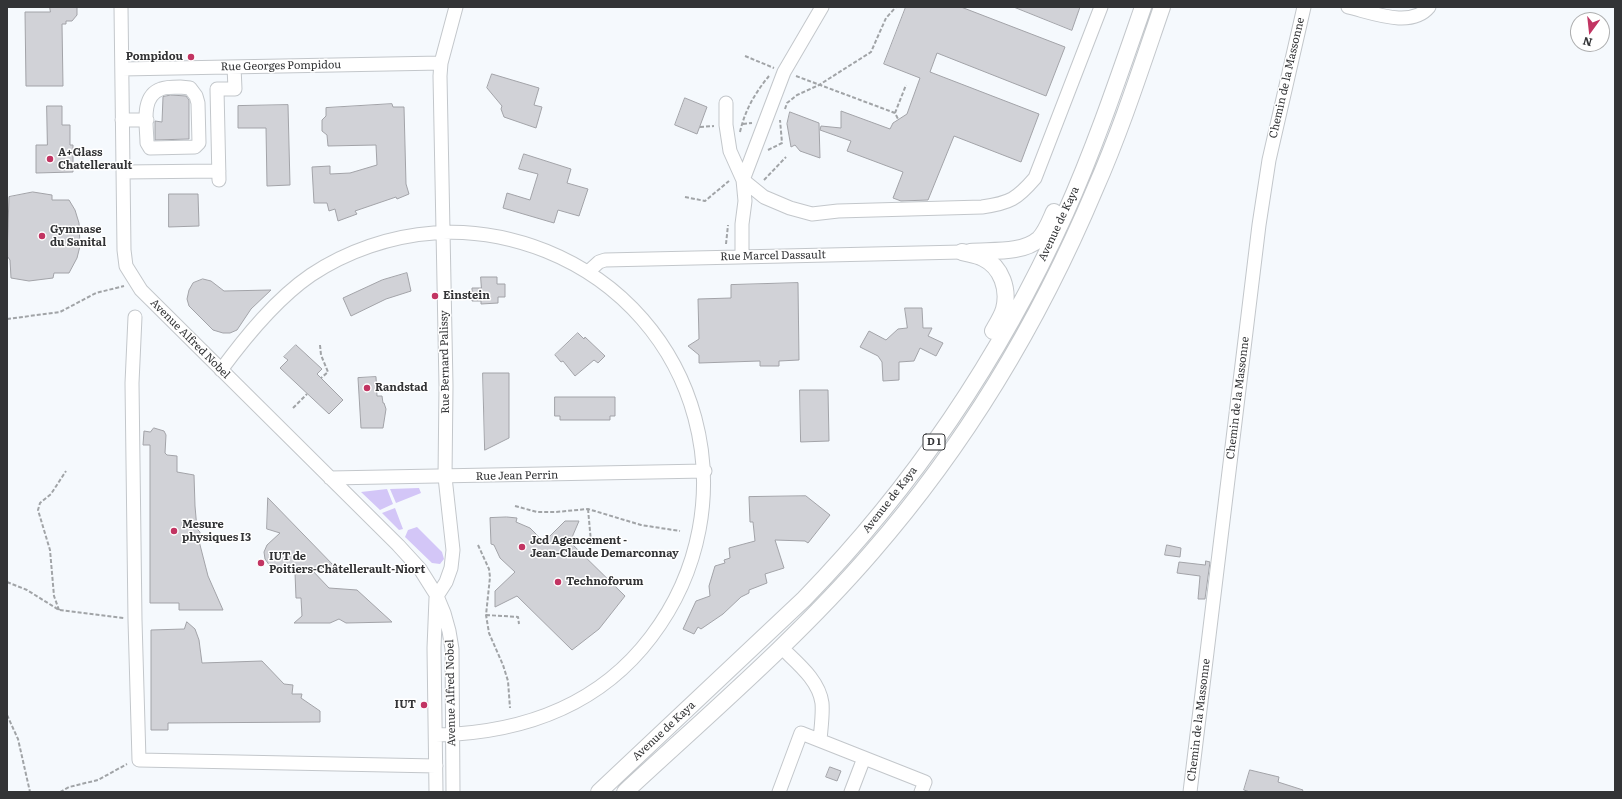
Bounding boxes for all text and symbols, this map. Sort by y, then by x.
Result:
north arrow [1570,12,1610,52]
street label: Chemin de la Massonne [1267,16,1307,140]
text: N [1581,34,1594,52]
place label: Pompidou [126,50,183,64]
marker: Pompidou [186,52,196,62]
street label: Rue Georges Pompidou [221,58,341,74]
place label: A+Glass Chatellerault [58,146,132,172]
marker: A+Glass Chatellerault [45,154,55,164]
street label: Avenue de Kaya [1036,185,1082,263]
place label: Gymnase du Sanital [50,223,106,249]
marker: Gymnase du Sanital [37,231,47,241]
street label: Rue Marcel Dassault [720,248,826,264]
place label: Einstein [443,289,490,303]
marker: Einstein [430,291,440,301]
street label: Avenue Alfred Nobel [147,296,233,382]
street label: Rue Bernard Palissy [437,310,453,414]
street label: Chemin de la Massonne [1224,336,1252,460]
place label: Randstad [375,381,428,395]
marker: Randstad [362,383,372,393]
road number: D 1 [923,434,945,450]
street label: Avenue de Kaya [860,464,920,536]
street label: Rue Jean Perrin [476,469,558,483]
place label: Mesure physiques I3 [182,518,251,544]
marker: Mesure physiques I3 [169,526,179,536]
place label: Jcd Agencement - Jean-Claude Demarconnay [530,534,679,560]
marker: Jcd Agencement - Jean-Claude Demarconnay [517,542,527,552]
place label: IUT de Poitiers-Châtellerault-Niort [269,550,425,576]
marker: IUT de Poitiers-Châtellerault-Niort [256,558,266,568]
place label: Technoforum [566,575,643,589]
marker: Technoforum [553,577,563,587]
street label: Avenue Alfred Nobel [443,639,459,747]
street label: Chemin de la Massonne [1185,658,1213,782]
place label: IUT [395,698,416,712]
street label: Avenue de Kaya [630,699,698,763]
marker: IUT [419,700,429,710]

